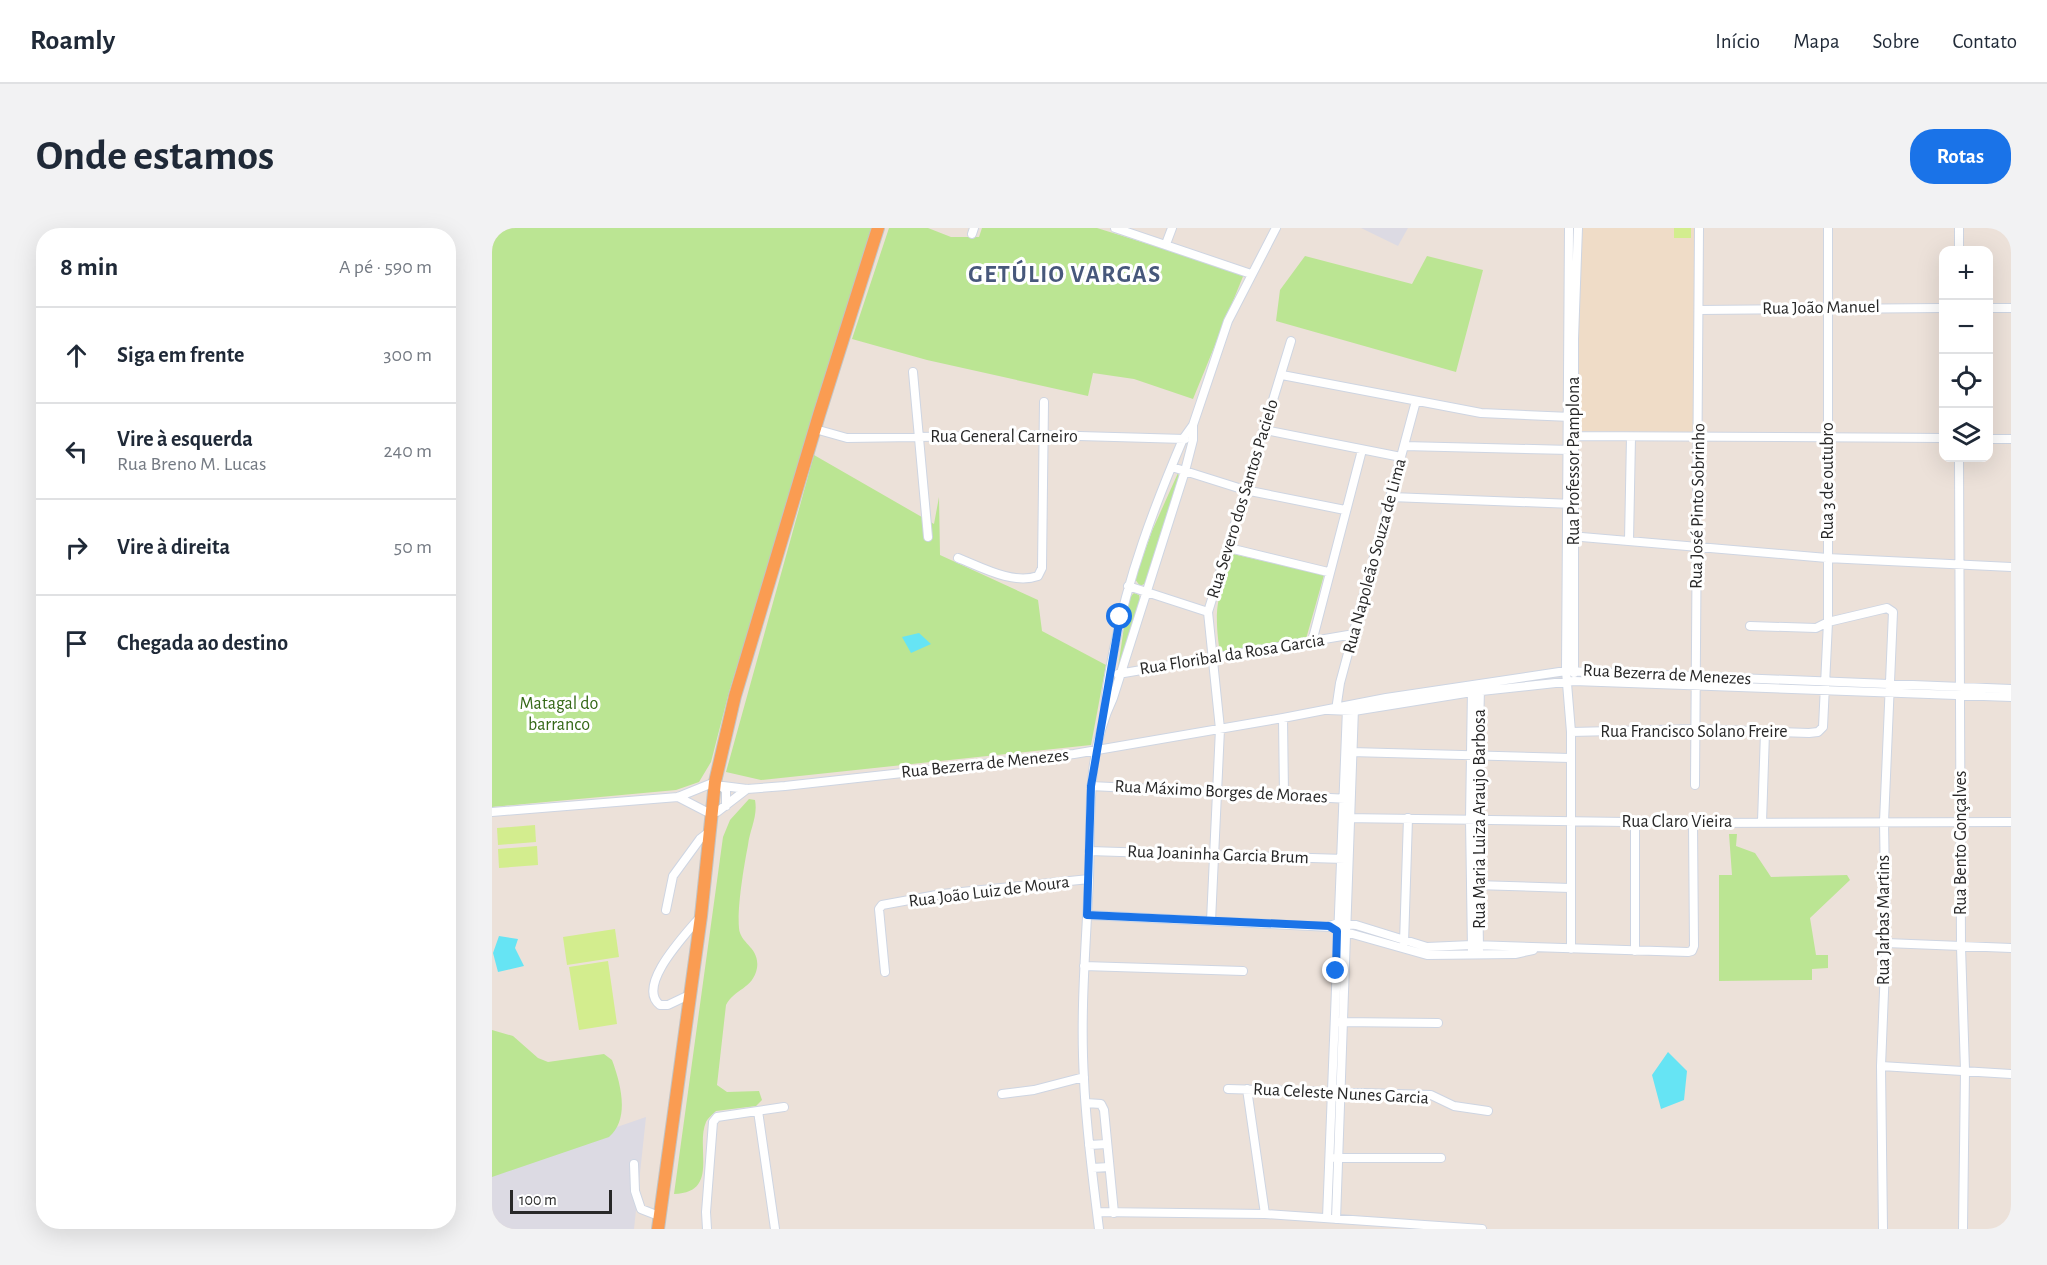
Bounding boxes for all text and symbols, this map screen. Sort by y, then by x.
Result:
text: Roamly [30,27,115,55]
text: Início [1715,31,1760,52]
text: Mapa [1793,31,1840,52]
text: Sobre [1873,31,1919,52]
text: Contato [1952,31,2017,52]
button: Rotas [1910,129,2011,184]
text: Onde estamos [36,135,274,177]
map controls [1939,246,1993,462]
button: + [1939,246,1993,300]
text: 8 min [60,254,118,280]
text: A pé · 590 m [339,257,432,277]
district label: GETÚLIO VARGAS [968,259,1162,287]
street label: Rua João Manuel [1762,298,1880,318]
button: − [1939,300,1993,354]
icon: ahead [60,339,93,372]
text: Siga em frente [117,344,244,366]
text: 300 m [383,345,432,365]
button: locate [1939,354,1993,408]
street label: Rua Professor Pamplona [1565,377,1583,545]
street label: Rua Severo dos Santos Pacielo [1204,397,1282,601]
button: layers [1939,408,1993,462]
street label: Rua 3 de outubro [1819,422,1837,540]
street label: Rua José Pinto Sobrinho [1688,423,1708,589]
text: Vire à esquerda [117,428,253,450]
street label: Rua General Carneiro [930,428,1078,446]
icon: left [60,435,93,468]
text: 240 m [383,441,432,461]
text: Rua Breno M. Lucas [117,454,266,474]
street label: Rua Napoleão Souza de Lima [1340,456,1410,656]
icon: right [60,531,93,564]
text: Vire à direita [117,536,230,558]
text: 50 m [394,537,432,557]
route start [1106,603,1132,629]
icon: arrive [60,627,93,660]
street label: Rua Floribal da Rosa Garcia [1138,631,1326,679]
text: Chegada ao destino [117,632,288,654]
street label: Rua Bezerra de Menezes [1582,662,1752,688]
park label: Matagal do barranco [520,695,599,734]
street label: Rua Maria Luiza Araujo Barbosa [1471,709,1489,929]
street label: Rua Francisco Solano Freire [1600,723,1788,741]
street label: Rua Bezerra de Menezes [900,746,1070,782]
street label: Rua Bento Gonçalves [1952,771,1970,915]
street label: Rua Máximo Borges de Moraes [1114,777,1328,807]
street label: Rua Claro Vieira [1622,813,1732,831]
street label: Rua Joaninha Garcia Brum [1127,843,1309,867]
street label: Rua Jarbas Martins [1875,855,1893,985]
street label: Rua João Luiz de Moura [908,873,1070,911]
route end [1322,957,1348,983]
street label: Rua Celeste Nunes Garcia [1253,1080,1429,1108]
scale bar [510,1187,612,1214]
text: 100 m [519,1192,557,1208]

